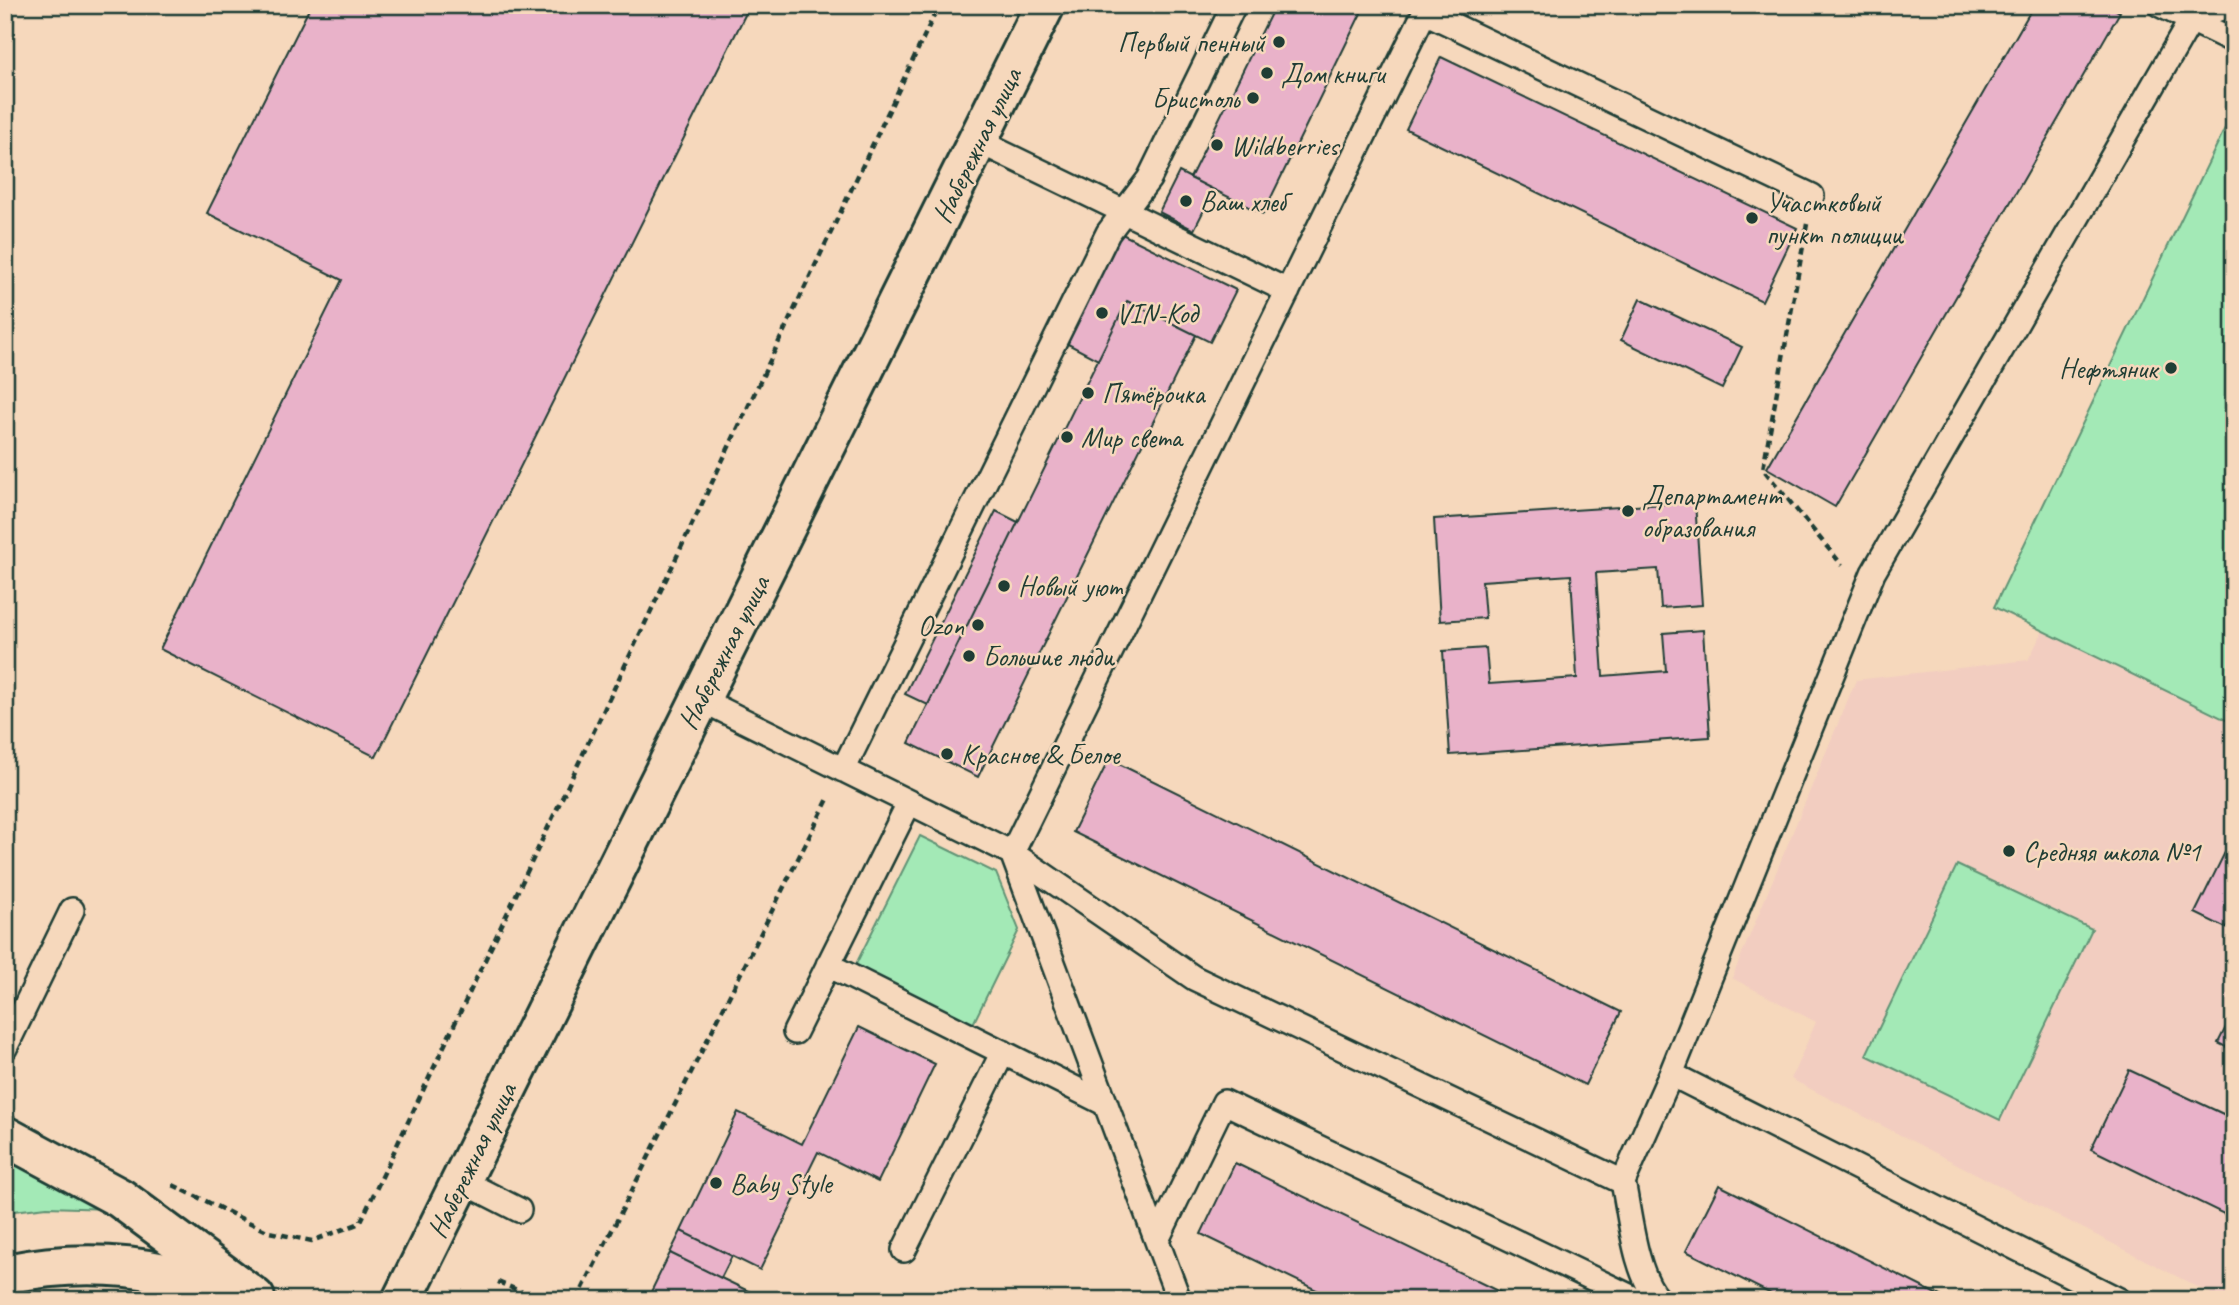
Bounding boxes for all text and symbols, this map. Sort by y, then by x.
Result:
place label: Первый пенный [1118,25,1266,60]
marker: Первый пенный [1271,34,1287,50]
place label: Дом книги [1281,56,1388,91]
street label: Набережная улица [924,60,1030,228]
marker: Дом книги [1259,65,1275,81]
place label: Бристоль [1152,81,1241,116]
marker: Бристоль [1245,90,1261,106]
place label: Wildberries [1231,128,1341,163]
marker: Wildberries [1209,137,1225,153]
place label: Ваш хлеб [1200,184,1294,219]
place label: Участковый пункт полиции [1766,185,1904,252]
marker: Ваш хлеб [1178,193,1194,209]
marker: Участковый пункт полиции [1744,210,1760,226]
place label: VIN-Код [1116,296,1201,331]
marker: VIN-Код [1094,305,1110,321]
place label: Нефтяник [2059,351,2160,386]
marker: Нефтяник [2163,360,2179,376]
place label: Пятёрочка [1102,376,1206,411]
marker: Пятёрочка [1080,385,1096,401]
place label: Мир света [1081,420,1184,455]
marker: Мир света [1059,429,1075,445]
place label: Департамент образования [1642,478,1783,545]
marker: Департамент образования [1620,503,1636,519]
street label: Набережная улица [670,568,778,735]
place label: Новый уют [1018,569,1123,604]
marker: Новый уют [996,578,1012,594]
place label: Ozon [918,608,964,643]
marker: Ozon [970,617,986,633]
place label: Большие люди [983,639,1115,674]
marker: Большие люди [961,648,977,664]
place label: Красное & Белое [961,737,1121,772]
marker: Красное & Белое [939,746,955,762]
place label: Средняя школа №1 [2023,834,2202,869]
marker: Средняя школа №1 [2001,843,2017,859]
street label: Набережная улица [419,1075,525,1243]
place label: Baby Style [730,1166,833,1201]
marker: Baby Style [708,1175,724,1191]

